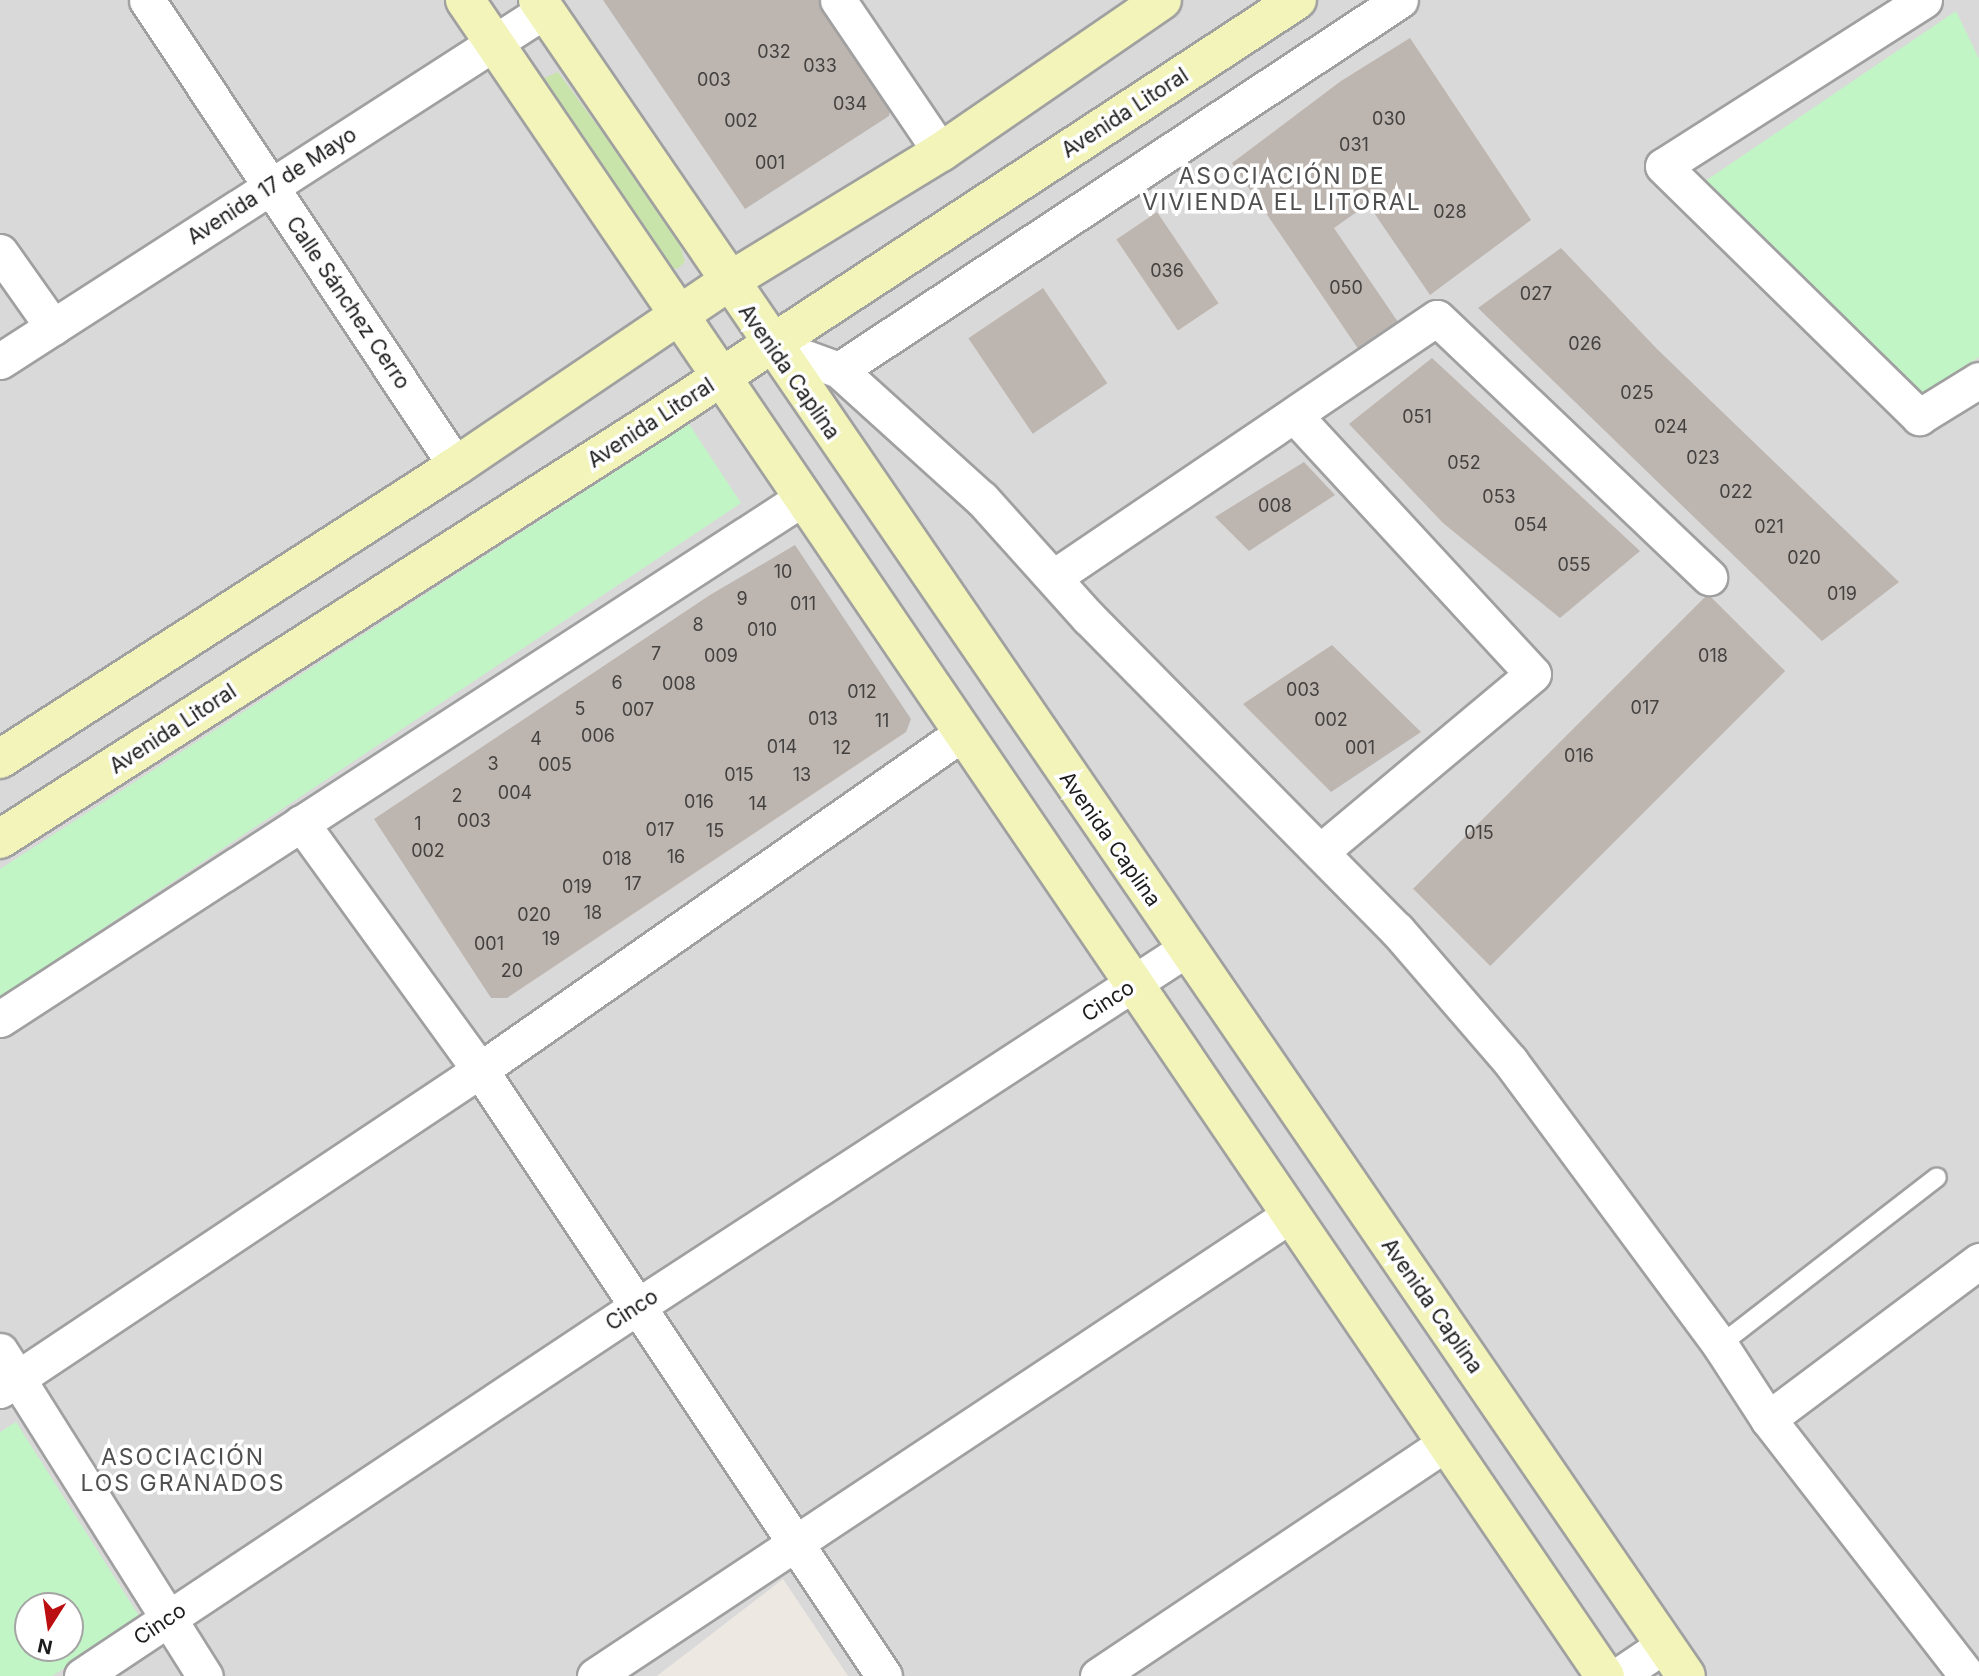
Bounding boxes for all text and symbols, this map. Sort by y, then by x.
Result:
house number: 032 [757,41,791,63]
house number: 033 [803,55,837,77]
street label: Avenida Litoral [1057,63,1193,163]
house number: 003 [697,69,731,91]
house number: 034 [833,93,867,115]
house number: 030 [1372,108,1406,130]
house number: 002 [724,110,758,132]
street label: Avenida 17 de Mayo [183,122,361,250]
house number: 031 [1339,134,1369,156]
house number: 001 [755,152,785,174]
district label: ASOCIACIÓN DE VIVIENDA EL LITORAL [1145,162,1419,216]
house number: 028 [1433,201,1467,223]
street label: Calle Sánchez Cerro [281,212,415,394]
house number: 036 [1150,260,1184,282]
house number: 050 [1329,277,1363,299]
house number: 027 [1520,283,1552,305]
street label: Avenida Caplina [733,300,845,444]
house number: 026 [1568,333,1602,355]
street label: Avenida Litoral [583,373,719,473]
house number: 025 [1620,382,1654,404]
house number: 051 [1402,406,1432,428]
house number: 024 [1654,416,1688,438]
house number: 023 [1686,447,1720,469]
house number: 052 [1447,452,1481,474]
house number: 022 [1719,481,1753,503]
house number: 053 [1482,486,1516,508]
house number: 008 [1258,495,1292,517]
house number: 054 [1514,514,1548,536]
house number: 021 [1754,516,1784,538]
house number: 020 [1787,547,1821,569]
house number: 055 [1557,554,1591,576]
house number: 10 [774,561,792,583]
house number: 019 [1827,583,1857,605]
house number: 9 [736,588,748,610]
house number: 011 [790,593,816,615]
house number: 8 [692,614,704,636]
house number: 010 [747,619,777,641]
house number: 7 [651,643,661,665]
house number: 009 [704,645,738,667]
house number: 018 [1698,645,1728,667]
house number: 6 [611,672,623,694]
house number: 008 [662,673,696,695]
street label: Avenida Litoral [105,679,241,779]
house number: 003 [1286,679,1320,701]
house number: 012 [847,681,877,703]
house number: 017 [1631,697,1659,719]
house number: 5 [575,698,585,720]
house number: 007 [622,699,654,721]
house number: 013 [808,708,838,730]
house number: 002 [1314,709,1348,731]
house number: 11 [875,710,889,732]
house number: 006 [581,725,615,747]
house number: 4 [530,728,542,750]
house number: 014 [767,736,797,758]
house number: 12 [833,737,851,759]
house number: 001 [1345,737,1375,759]
house number: 016 [1564,745,1594,767]
house number: 3 [487,753,499,775]
house number: 005 [538,754,572,776]
house number: 015 [724,764,754,786]
house number: 13 [793,764,811,786]
street label: Avenida Caplina [1054,767,1166,911]
house number: 004 [498,782,532,804]
house number: 2 [452,785,462,807]
house number: 016 [684,791,714,813]
house number: 14 [749,793,767,815]
house number: 003 [457,810,491,832]
house number: 1 [414,813,422,835]
house number: 017 [646,819,674,841]
house number: 15 [706,820,724,842]
house number: 015 [1464,822,1494,844]
house number: 002 [411,840,445,862]
house number: 16 [667,846,685,868]
house number: 018 [602,848,632,870]
house number: 17 [624,873,642,895]
house number: 019 [562,876,592,898]
house number: 18 [584,902,602,924]
house number: 020 [517,904,551,926]
house number: 19 [542,928,560,950]
house number: 001 [474,933,504,955]
house number: 20 [501,960,523,982]
street label: Cinco [1077,975,1139,1027]
street label: Avenida Caplina [1376,1234,1488,1378]
street label: Cinco [601,1284,663,1336]
district label: ASOCIACIÓN LOS GRANADOS [82,1443,284,1497]
north arrow [14,1592,84,1662]
street label: Cinco [129,1597,191,1651]
text: N [35,1633,54,1659]

